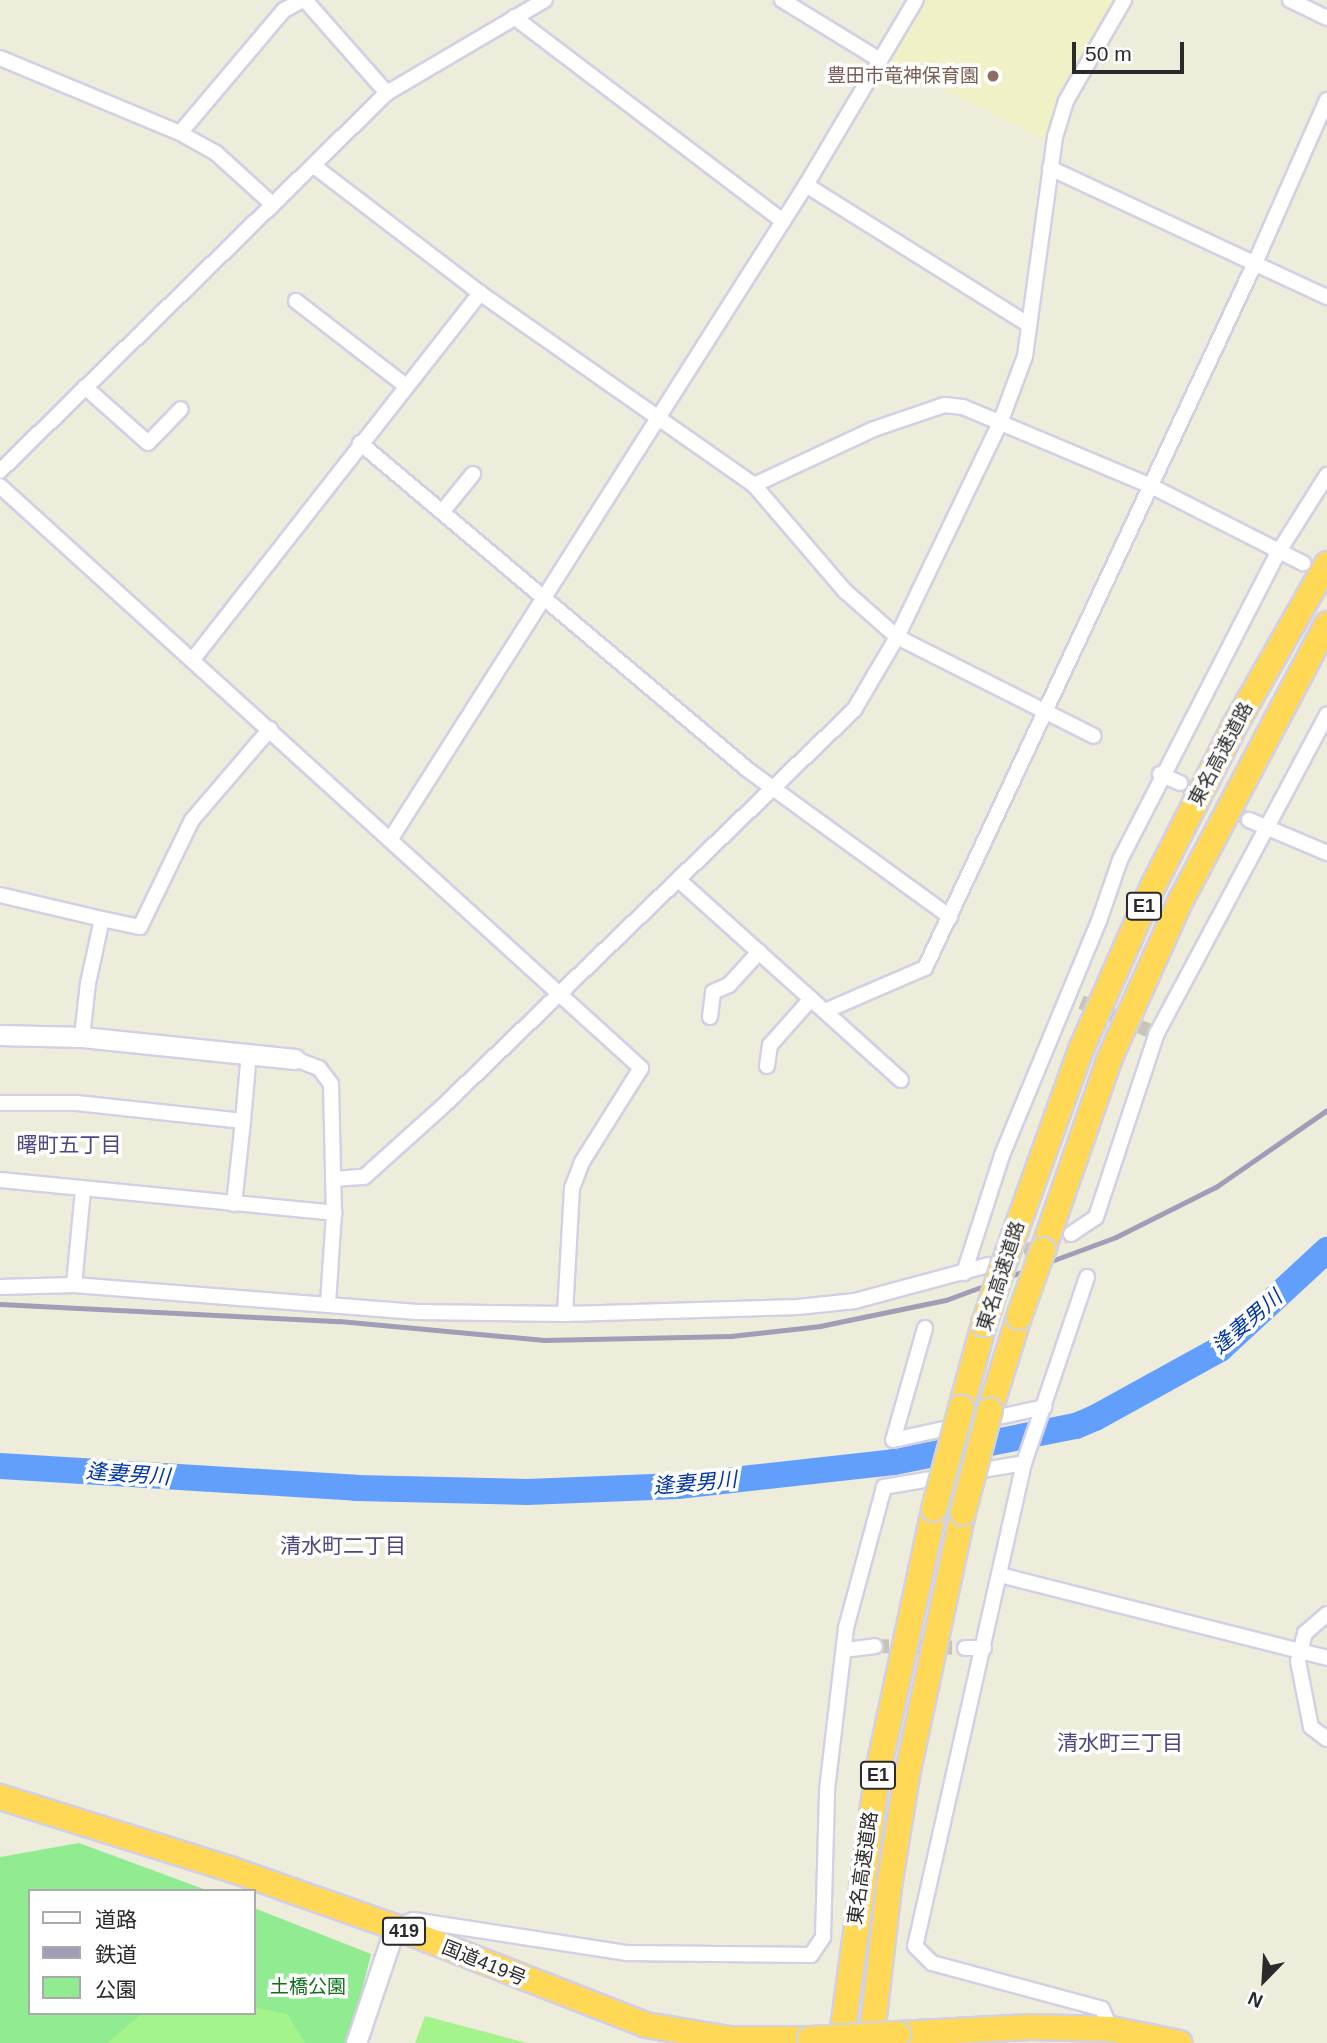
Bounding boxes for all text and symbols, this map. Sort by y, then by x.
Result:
scale bar [1075,28,1187,72]
text: 50 m [1085,42,1132,65]
place label: 豊田市竜神保育園 [827,65,979,87]
marker: 豊田市竜神保育園 [985,68,1001,84]
street label: 東名高速道路 [1184,698,1258,810]
road number: E1 [1125,891,1163,920]
district label: 曙町五丁目 [17,1132,121,1158]
street label: 東名高速道路 [973,1218,1029,1334]
water label: 逢妻男川 [1207,1285,1287,1359]
water label: 逢妻男川 [85,1459,171,1489]
water label: 逢妻男川 [652,1467,738,1499]
district label: 清水町二丁目 [280,1533,406,1559]
district label: 清水町三丁目 [1057,1730,1183,1756]
road number: E1 [859,1760,897,1790]
street label: 東名高速道路 [844,1810,882,1926]
legend [28,1889,256,2015]
text: 道路 [95,1908,137,1931]
road number: 419 [381,1916,427,1945]
street label: 国道419号 [439,1936,529,1990]
text: 鉄道 [95,1943,137,1966]
north arrow [1229,1945,1299,2015]
park label: 土橋公園 [270,1976,346,1998]
text: 公園 [95,1978,137,2001]
text: N [1245,1987,1266,2012]

